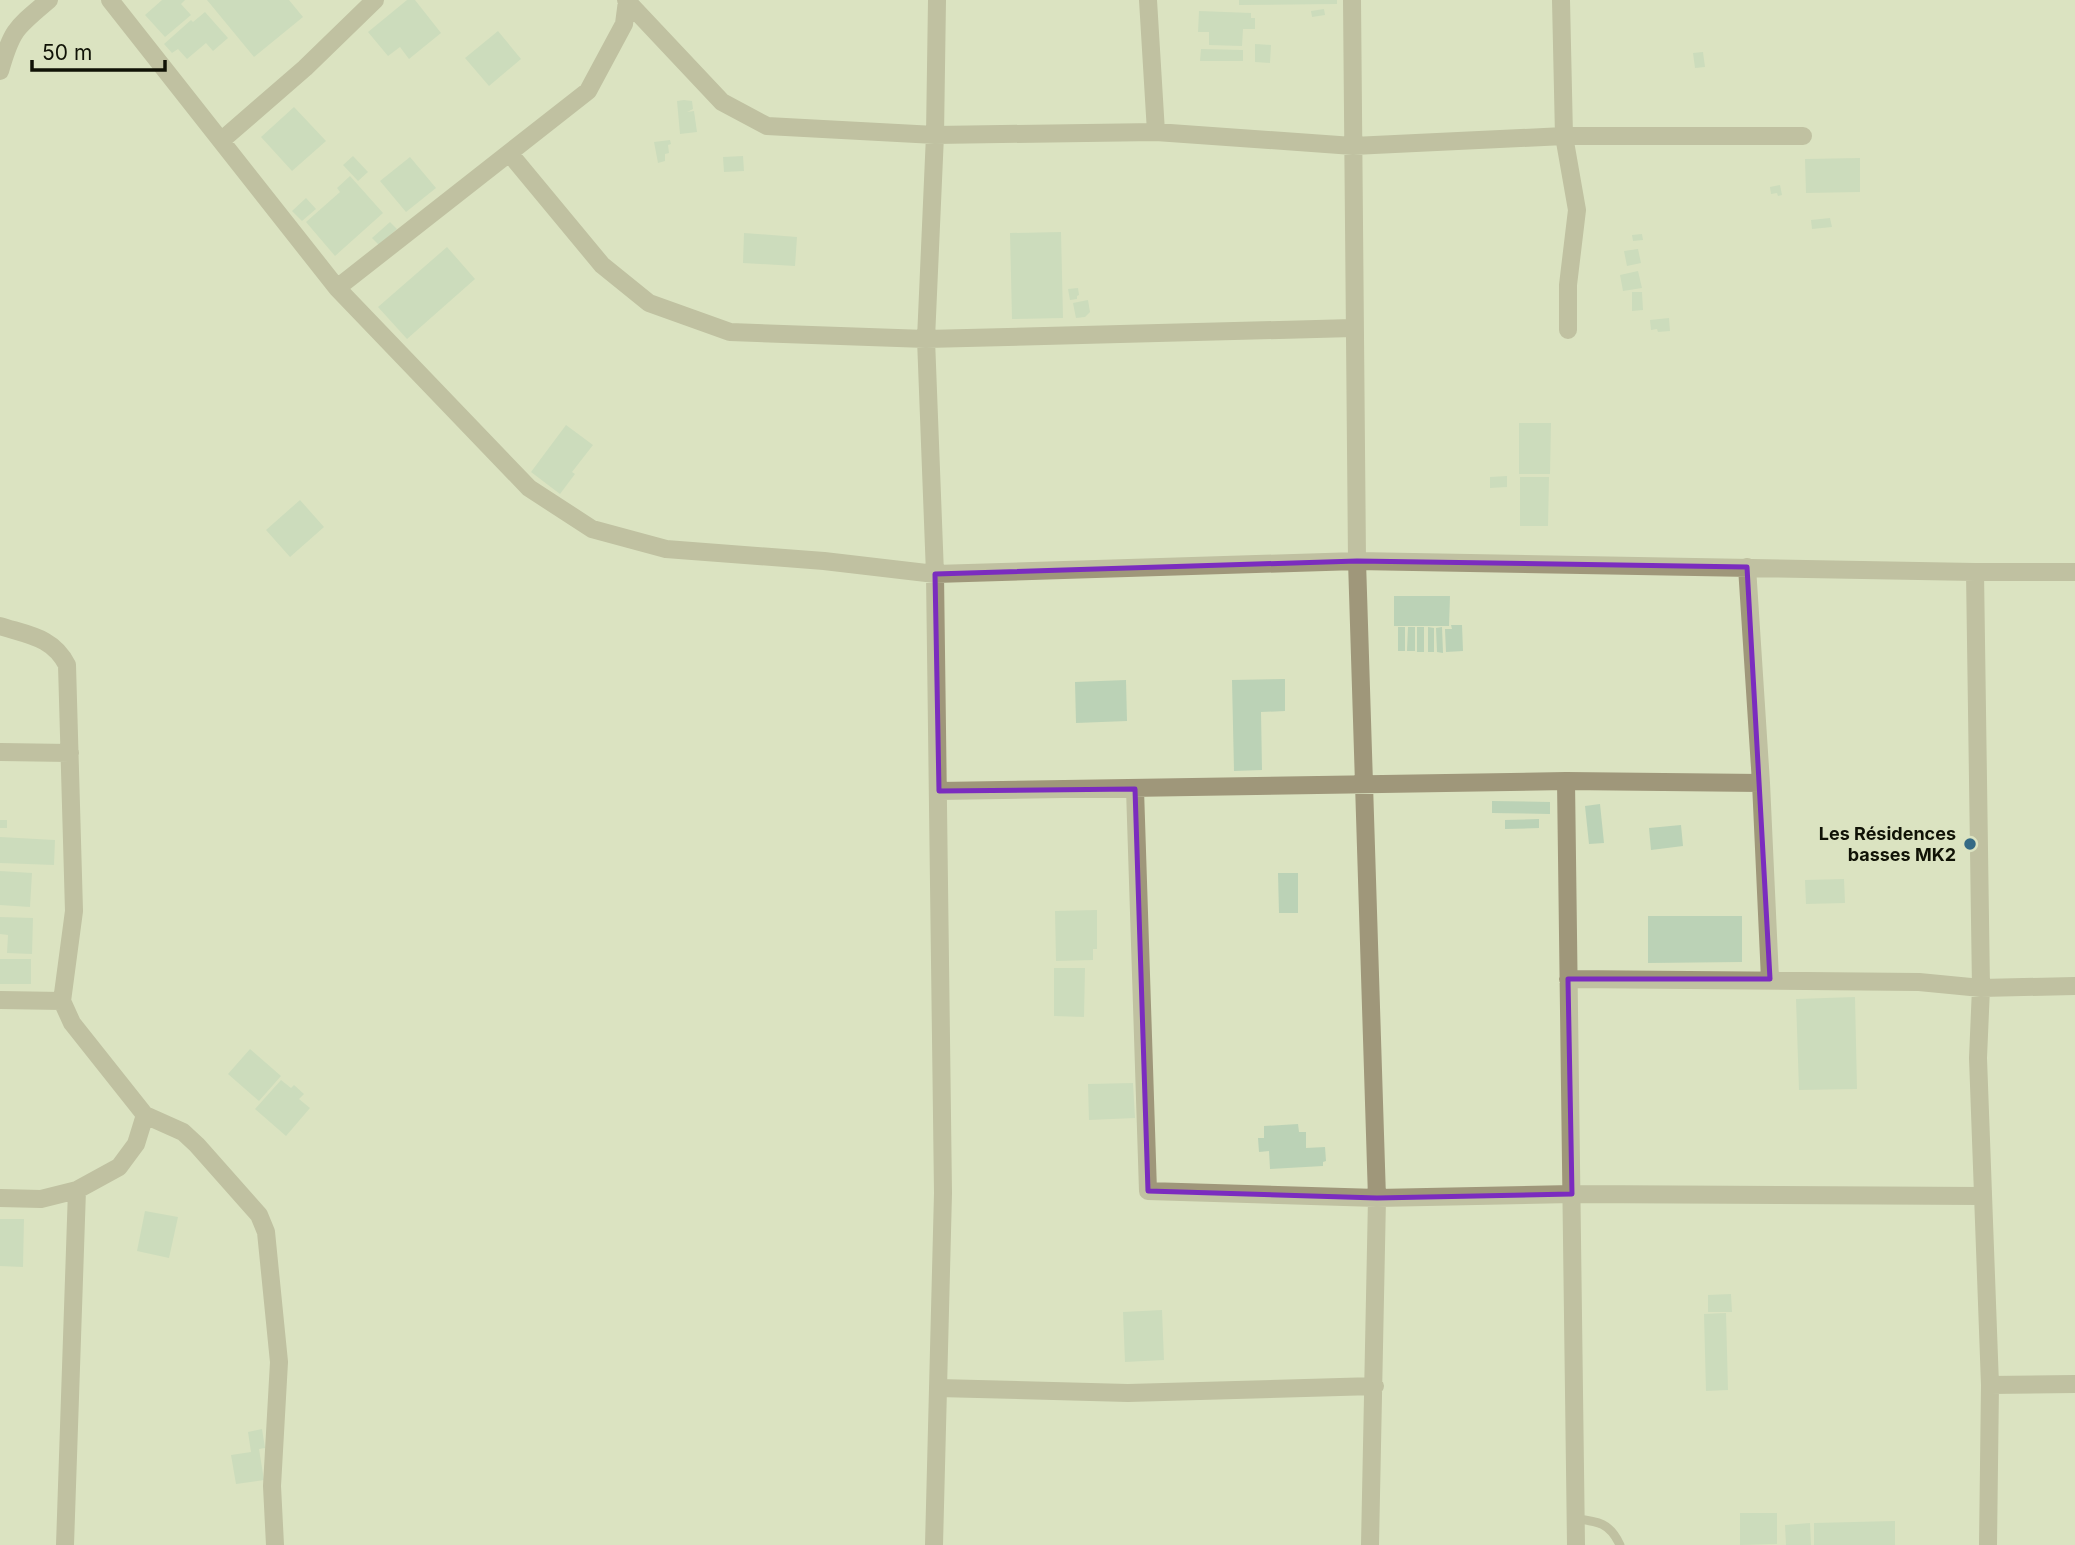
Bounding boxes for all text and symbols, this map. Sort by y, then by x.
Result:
scale bar [32,28,164,72]
text: 50 m [42,40,92,65]
place label: Les Résidences basses MK2 [1819,823,1956,865]
marker: Les Résidences basses MK2 [1962,836,1978,852]

